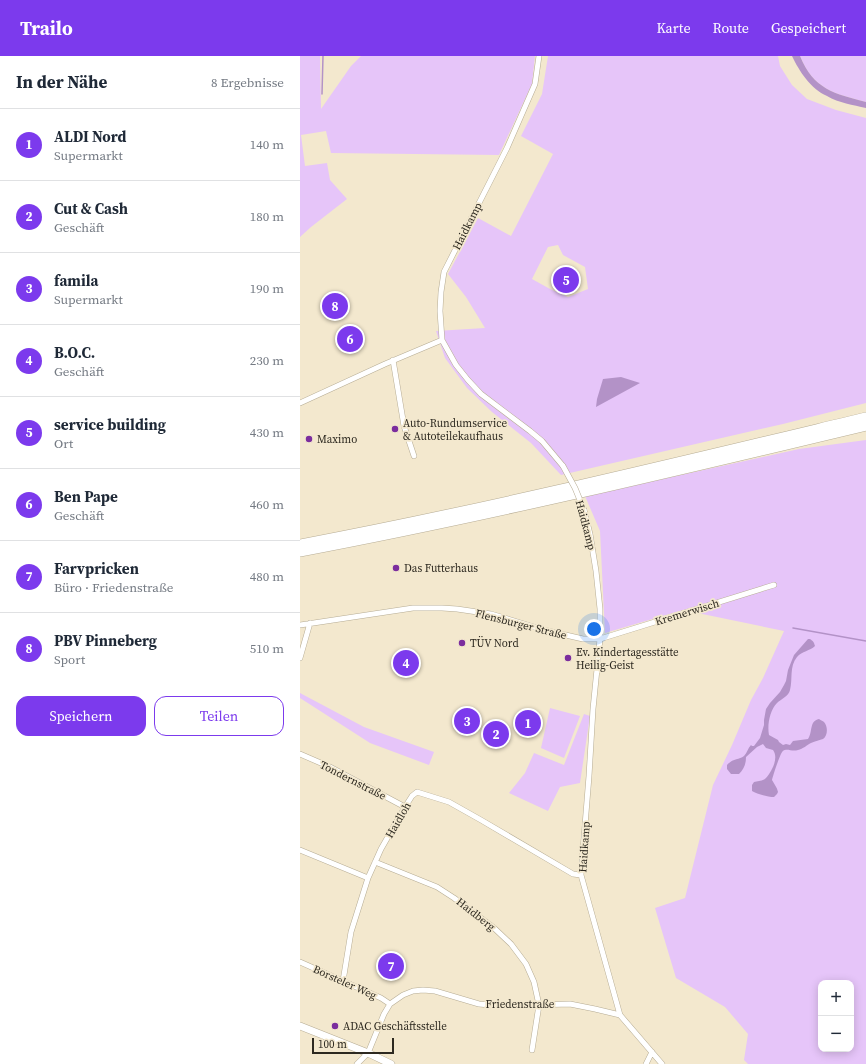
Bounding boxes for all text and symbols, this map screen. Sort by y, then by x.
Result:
text: Trailo [20,15,73,41]
text: Karte [656,18,691,38]
text: Route [713,18,749,38]
text: Gespeichert [771,18,846,38]
text: In der Nähe [16,70,107,94]
text: 8 Ergebnisse [211,74,284,91]
text: ALDI Nord [54,126,126,147]
text: 1 [25,136,33,153]
text: 140 m [250,136,284,153]
text: Supermarkt [54,147,123,164]
text: Cut & Cash [54,198,128,219]
street label: Haidkamp [449,200,486,252]
text: 2 [25,208,33,225]
text: 180 m [250,208,284,225]
text: Geschäft [54,219,104,236]
pin: 5 [553,265,579,295]
text: famila [54,270,98,291]
text: 3 [25,280,33,297]
text: 190 m [250,280,284,297]
text: Supermarkt [54,291,123,308]
pin: 8 [322,291,348,321]
pin: 6 [337,324,363,354]
text: B.O.C. [54,342,95,363]
text: 4 [25,352,33,369]
text: 230 m [250,352,284,369]
text: Geschäft [54,363,104,380]
text: service building [54,414,166,435]
place label: Auto-Rundumservice & Autoteilekaufhaus [403,416,508,444]
text: 5 [25,424,33,441]
text: 430 m [250,424,284,441]
marker: Auto-Rundumservice & Autoteilekaufhaus [390,424,400,434]
place label: Maximo [317,432,357,447]
marker: Maximo [304,434,314,444]
text: Ort [54,435,73,452]
text: Ben Pape [54,486,118,507]
text: 6 [25,496,33,513]
text: 460 m [250,496,284,513]
street label: Haidkamp [572,498,599,552]
text: Geschäft [54,507,104,524]
text: Farvpricken [54,558,139,579]
place label: Das Futterhaus [404,561,478,576]
marker: Das Futterhaus [391,563,401,573]
text: 7 [25,568,33,585]
text: 480 m [250,568,284,585]
text: Büro · Friedenstraße [54,579,173,596]
street label: Kremerwisch [653,596,721,629]
street label: Flensburger Straße [474,606,568,643]
your location [584,619,604,639]
text: PBV Pinneberg [54,630,157,651]
place label: TÜV Nord [470,635,519,651]
marker: TÜV Nord [457,638,467,648]
text: 8 [25,640,33,657]
text: 510 m [250,640,284,657]
place label: Ev. Kindertagesstätte Heilig-Geist [576,645,679,673]
pin: 4 [393,648,419,678]
text: Sport [54,651,85,668]
marker: Ev. Kindertagesstätte Heilig-Geist [563,653,573,663]
button: Speichern [16,696,146,736]
button: Teilen [154,696,284,736]
pin: 3 [454,706,480,736]
pin: 1 [515,708,541,738]
pin: 2 [483,719,509,749]
street label: Tondernstraße [317,757,389,804]
street label: Haidloh [382,799,415,841]
street label: Haidkamp [575,821,594,873]
street label: Haidberg [453,894,499,935]
pin: 7 [378,951,404,981]
street label: Borsteler Weg [311,962,379,1003]
map controls [818,980,854,1052]
button: + [818,980,854,1016]
street label: Friedenstraße [486,997,555,1012]
button: − [818,1016,854,1052]
place label: ADAC Geschäftsstelle [343,1019,447,1034]
marker: ADAC Geschäftsstelle [330,1021,340,1031]
scale bar [312,1036,394,1055]
text: 100 m [318,1037,347,1052]

